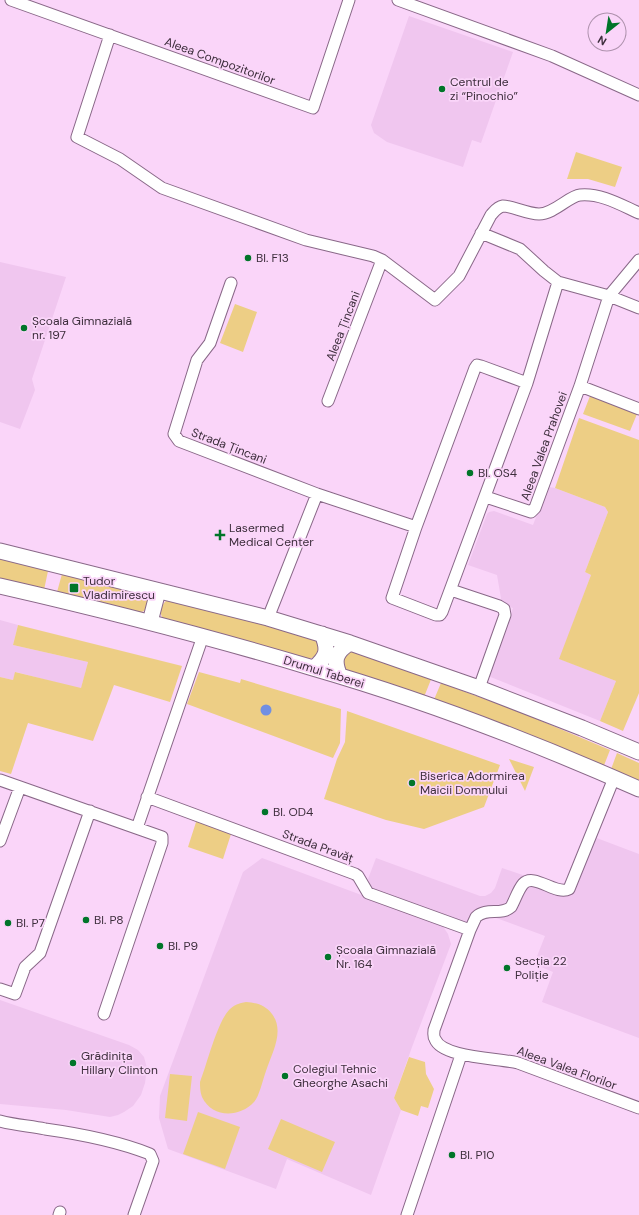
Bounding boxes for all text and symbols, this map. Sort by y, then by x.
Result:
north arrow [587,12,627,52]
text: N [595,33,609,49]
street label: Aleea Compozitorilor [162,34,278,89]
place label: Centrul de zi “Pinochio” [450,74,519,104]
marker: Centrul de zi “Pinochio” [437,84,447,94]
place label: Bl. F13 [256,250,289,266]
marker: Bl. F13 [243,253,253,263]
street label: Aleea Țincani [322,289,364,363]
place label: Școala Gimnazială nr. 197 [32,313,132,343]
marker: Școala Gimnazială nr. 197 [19,323,29,333]
street label: Aleea Valea Prahovei [517,389,571,503]
street label: Strada Țincani [189,424,269,468]
place label: Bl. OS4 [478,465,517,481]
marker: Bl. OS4 [465,468,475,478]
place label: Lasermed Medical Center [229,520,314,550]
marker: Lasermed Medical Center [214,529,226,541]
place label: Tudor Vladimirescu [83,573,155,603]
marker: Tudor Vladimirescu [68,582,80,594]
street label: Drumul Taberei [282,652,366,692]
place label: Biserica Adormirea Maicii Domnului [420,768,525,798]
marker: Biserica Adormirea Maicii Domnului [407,778,417,788]
place label: Bl. OD4 [273,804,313,820]
marker: Bl. OD4 [260,807,270,817]
street label: Strada Pravăț [280,826,356,866]
place label: Bl. P8 [94,912,124,928]
place label: Bl. P7 [16,915,45,931]
marker: Bl. P8 [81,915,91,925]
marker: Bl. P7 [3,918,13,928]
place label: Bl. P9 [168,938,198,954]
marker: Bl. P9 [155,941,165,951]
place label: Școala Gimnazială Nr. 164 [336,942,436,972]
marker: Școala Gimnazială Nr. 164 [323,952,333,962]
place label: Secția 22 Poliție [515,953,567,983]
marker: Secția 22 Poliție [502,963,512,973]
street label: Aleea Valea Florilor [515,1043,620,1094]
place label: Grădinița Hillary Clinton [81,1048,158,1078]
marker: Grădinița Hillary Clinton [68,1058,78,1068]
place label: Colegiul Tehnic Gheorghe Asachi [293,1061,388,1091]
marker: Colegiul Tehnic Gheorghe Asachi [280,1071,290,1081]
place label: Bl. P10 [460,1147,494,1163]
marker: Bl. P10 [447,1150,457,1160]

